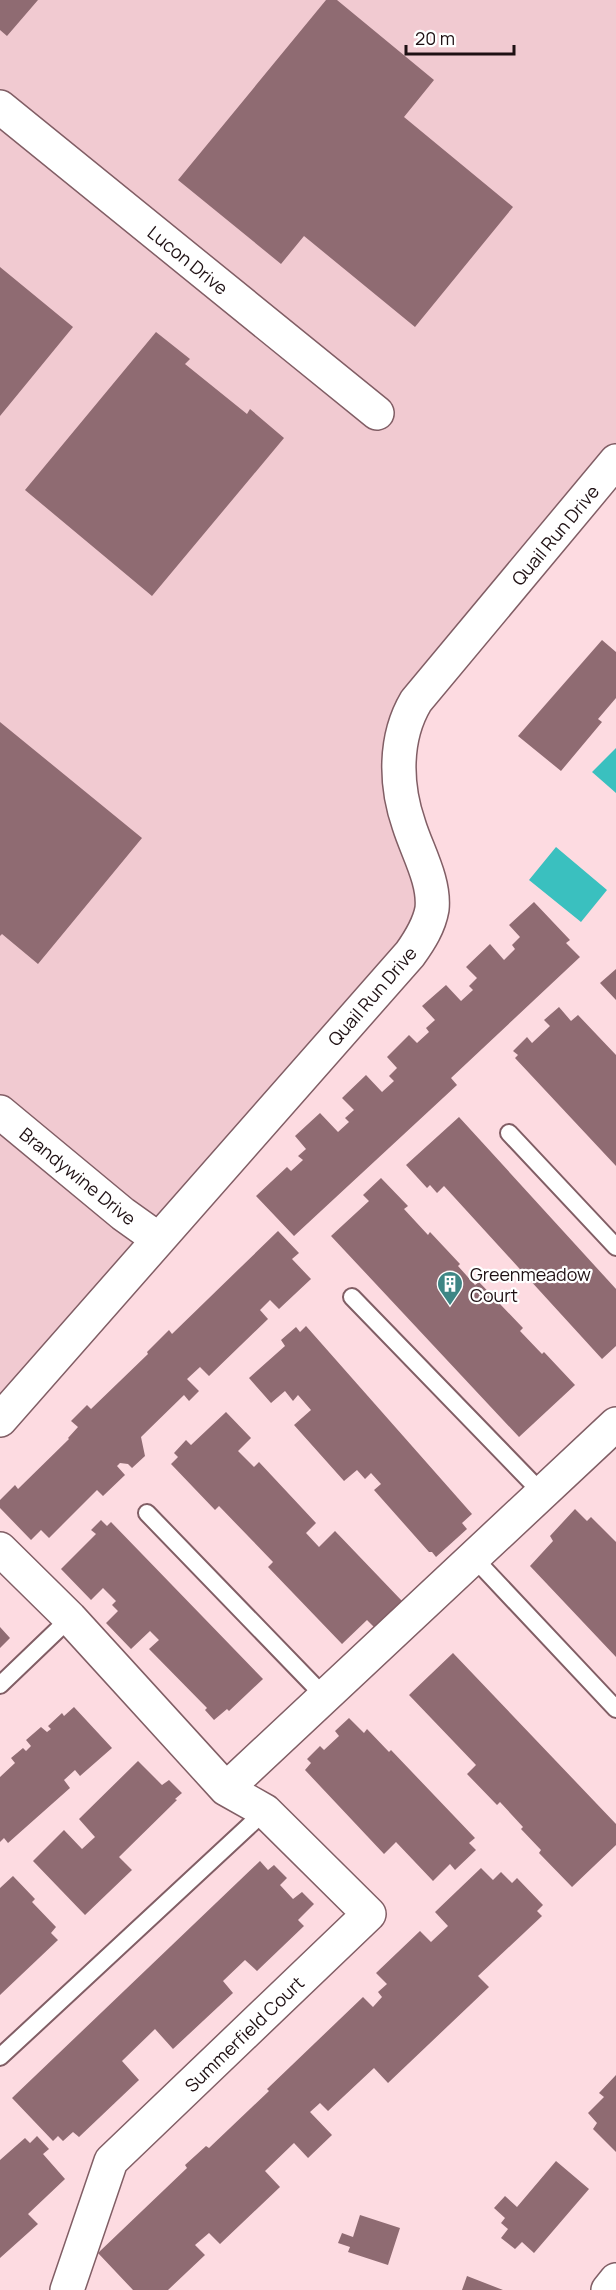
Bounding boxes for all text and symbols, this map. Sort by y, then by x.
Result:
scale bar [406,18,514,56]
text: 20 m [415,26,455,50]
street label: Lucon Drive [143,220,233,300]
street label: Quail Run Drive [506,480,604,590]
street label: Quail Run Drive [322,941,422,1051]
street label: Brandywine Drive [15,1122,141,1230]
place label: Greenmeadow Court [470,1262,591,1307]
building icon: Greenmeadow Court [435,1269,465,1307]
street label: Summerfield Court [179,1971,309,2097]

